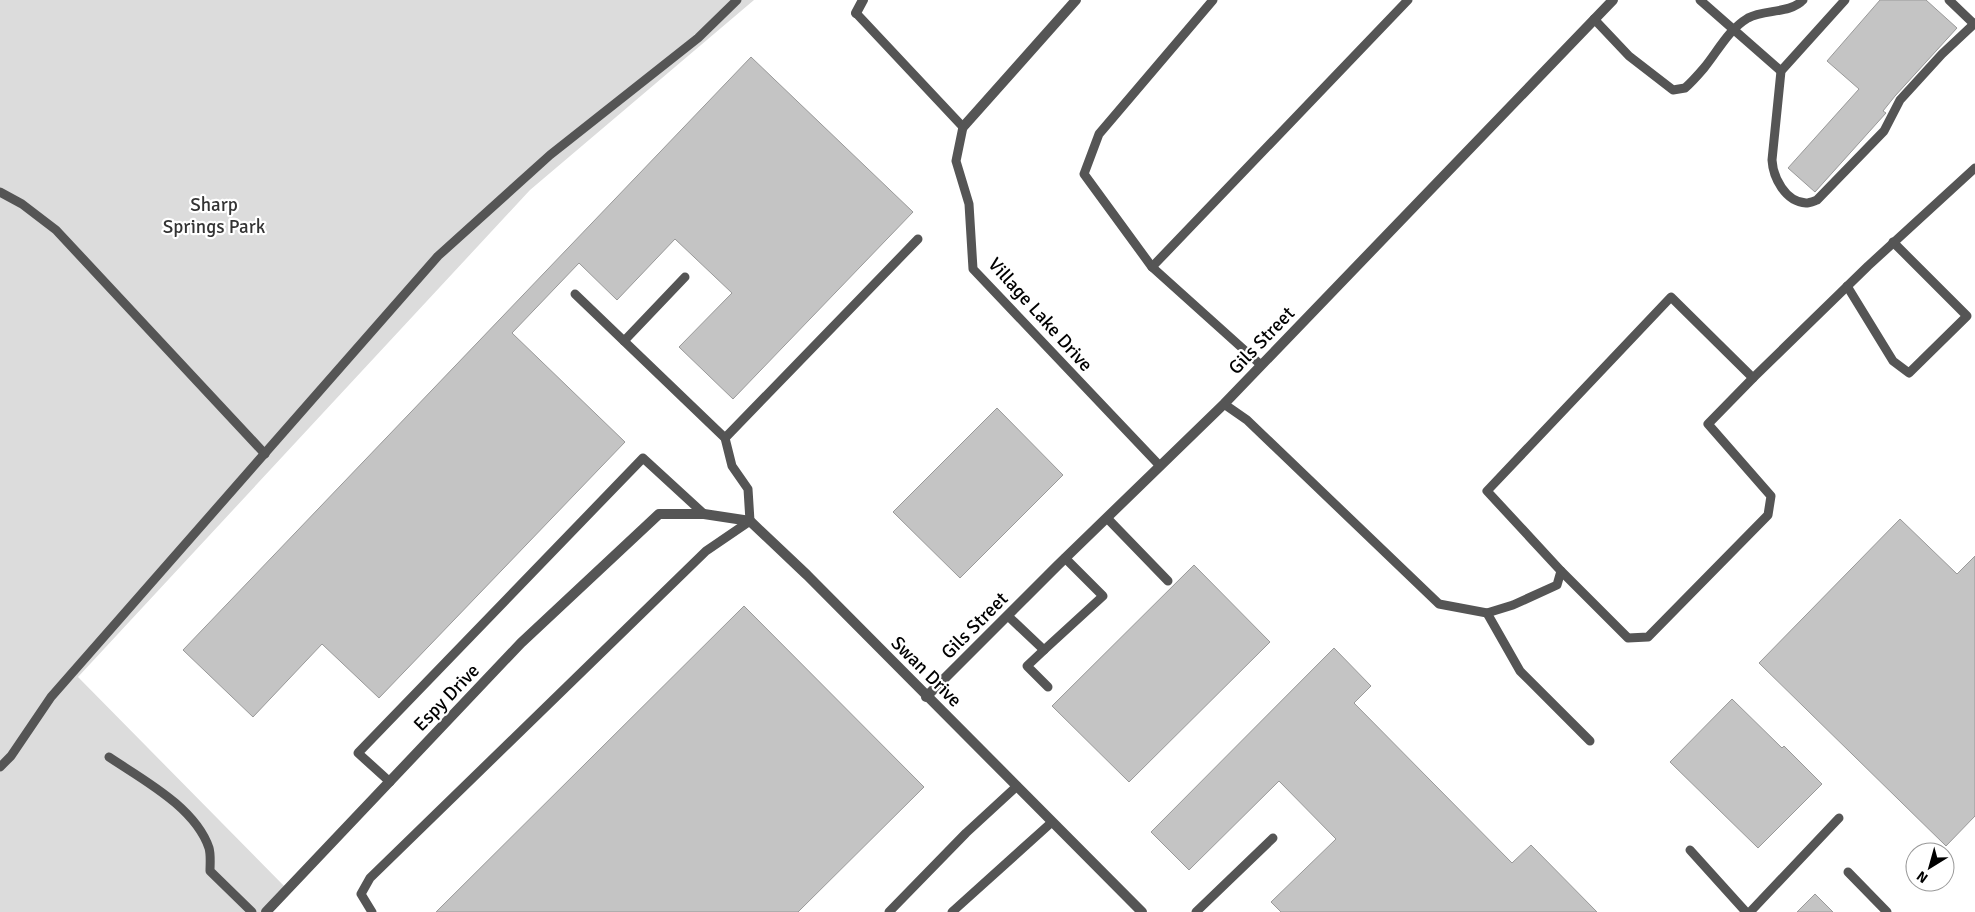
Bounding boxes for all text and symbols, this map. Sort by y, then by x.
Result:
park label: Sharp Springs Park [163,193,266,239]
street label: Village Lake Drive [983,253,1098,377]
street label: Gils Street [1224,302,1300,380]
street label: Gils Street [936,587,1013,664]
street label: Swan Drive [886,631,967,712]
street label: Espy Drive [409,659,485,736]
north arrow [1905,842,1955,892]
text: N [1913,867,1931,887]

